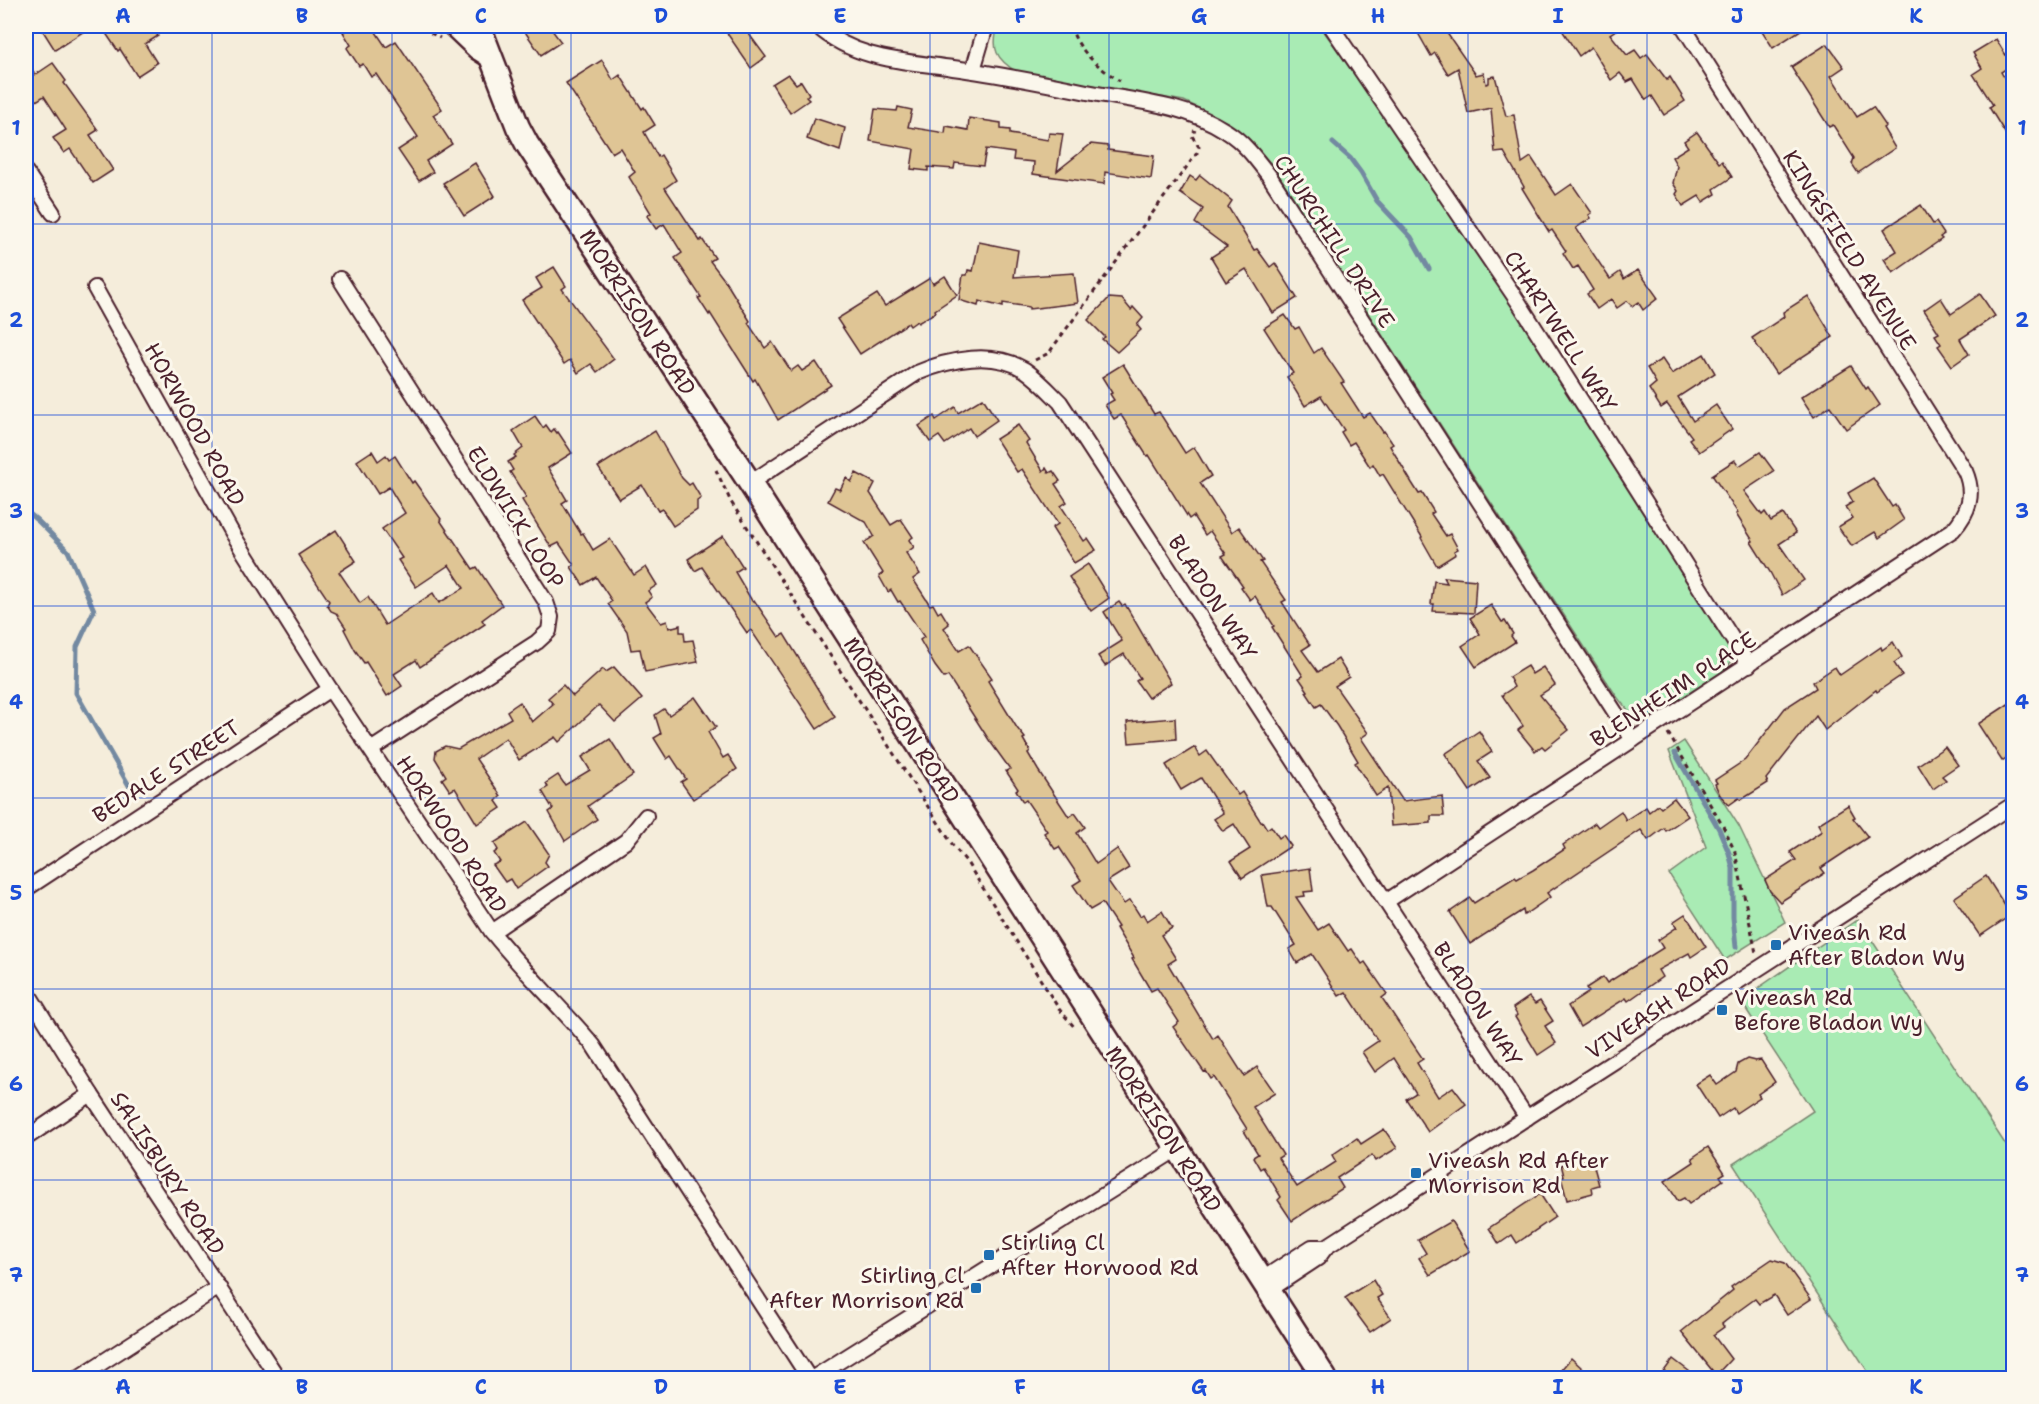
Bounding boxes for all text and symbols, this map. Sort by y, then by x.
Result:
text: A [115,3,131,29]
text: B [296,3,308,29]
text: C [475,3,487,29]
text: D [654,3,668,29]
text: E [833,3,847,29]
text: F [1014,3,1026,29]
text: G [1191,3,1207,29]
text: H [1371,3,1385,29]
text: I [1552,3,1564,29]
text: J [1731,3,1744,29]
text: K [1909,3,1923,29]
text: 1 [11,115,21,141]
text: 1 [2017,115,2027,141]
street label: KINGSFIELD AVENUE [1776,145,1923,356]
street label: CHURCHILL DRIVE [1268,149,1402,334]
street label: MORRISON ROAD [573,224,702,401]
street label: CHARTWELL WAY [1498,245,1624,418]
text: 2 [9,307,23,333]
text: 2 [2015,307,2029,333]
street label: HORWOOD ROAD [138,337,252,511]
street label: ELDWICK LOOP [460,441,571,594]
text: 3 [9,498,23,524]
text: 3 [2015,498,2029,524]
street label: BLADON WAY [1161,529,1264,665]
street label: BLENHEIM PLACE [1585,625,1762,754]
street label: MORRISON ROAD [837,632,966,809]
text: 4 [9,689,23,715]
text: 4 [2015,689,2029,715]
street label: BEDALE STREET [87,713,246,830]
street label: HORWOOD ROAD [390,750,513,919]
text: 5 [10,880,22,906]
text: 5 [2016,880,2028,906]
place label: Viveash Rd After Bladon Wy [1788,918,1965,972]
street label: BLADON WAY [1426,936,1529,1072]
marker: Viveash Rd After Bladon Wy [1769,938,1783,952]
street label: VIVEASH ROAD [1580,951,1736,1066]
place label: Viveash Rd Before Bladon Wy [1734,983,1923,1037]
marker: Viveash Rd Before Bladon Wy [1715,1003,1729,1017]
street label: MORRISON ROAD [1099,1041,1228,1218]
text: 6 [9,1071,23,1097]
text: 6 [2015,1071,2029,1097]
street label: SALISBURY ROAD [104,1086,231,1261]
place label: Viveash Rd After Morrison Rd [1428,1146,1609,1200]
marker: Viveash Rd After Morrison Rd [1409,1166,1423,1180]
place label: Stirling Cl After Horwood Rd [1001,1228,1198,1282]
marker: Stirling Cl After Horwood Rd [982,1248,996,1262]
place label: Stirling Cl After Morrison Rd [769,1261,964,1315]
text: 7 [9,1262,23,1288]
text: 7 [2015,1262,2029,1288]
marker: Stirling Cl After Morrison Rd [969,1281,983,1295]
text: A [115,1374,131,1400]
text: B [296,1374,308,1400]
text: C [475,1374,487,1400]
text: D [654,1374,668,1400]
text: E [833,1374,847,1400]
text: F [1014,1374,1026,1400]
text: G [1191,1374,1207,1400]
text: H [1371,1374,1385,1400]
text: I [1552,1374,1564,1400]
text: J [1731,1374,1744,1400]
text: K [1909,1374,1923,1400]

